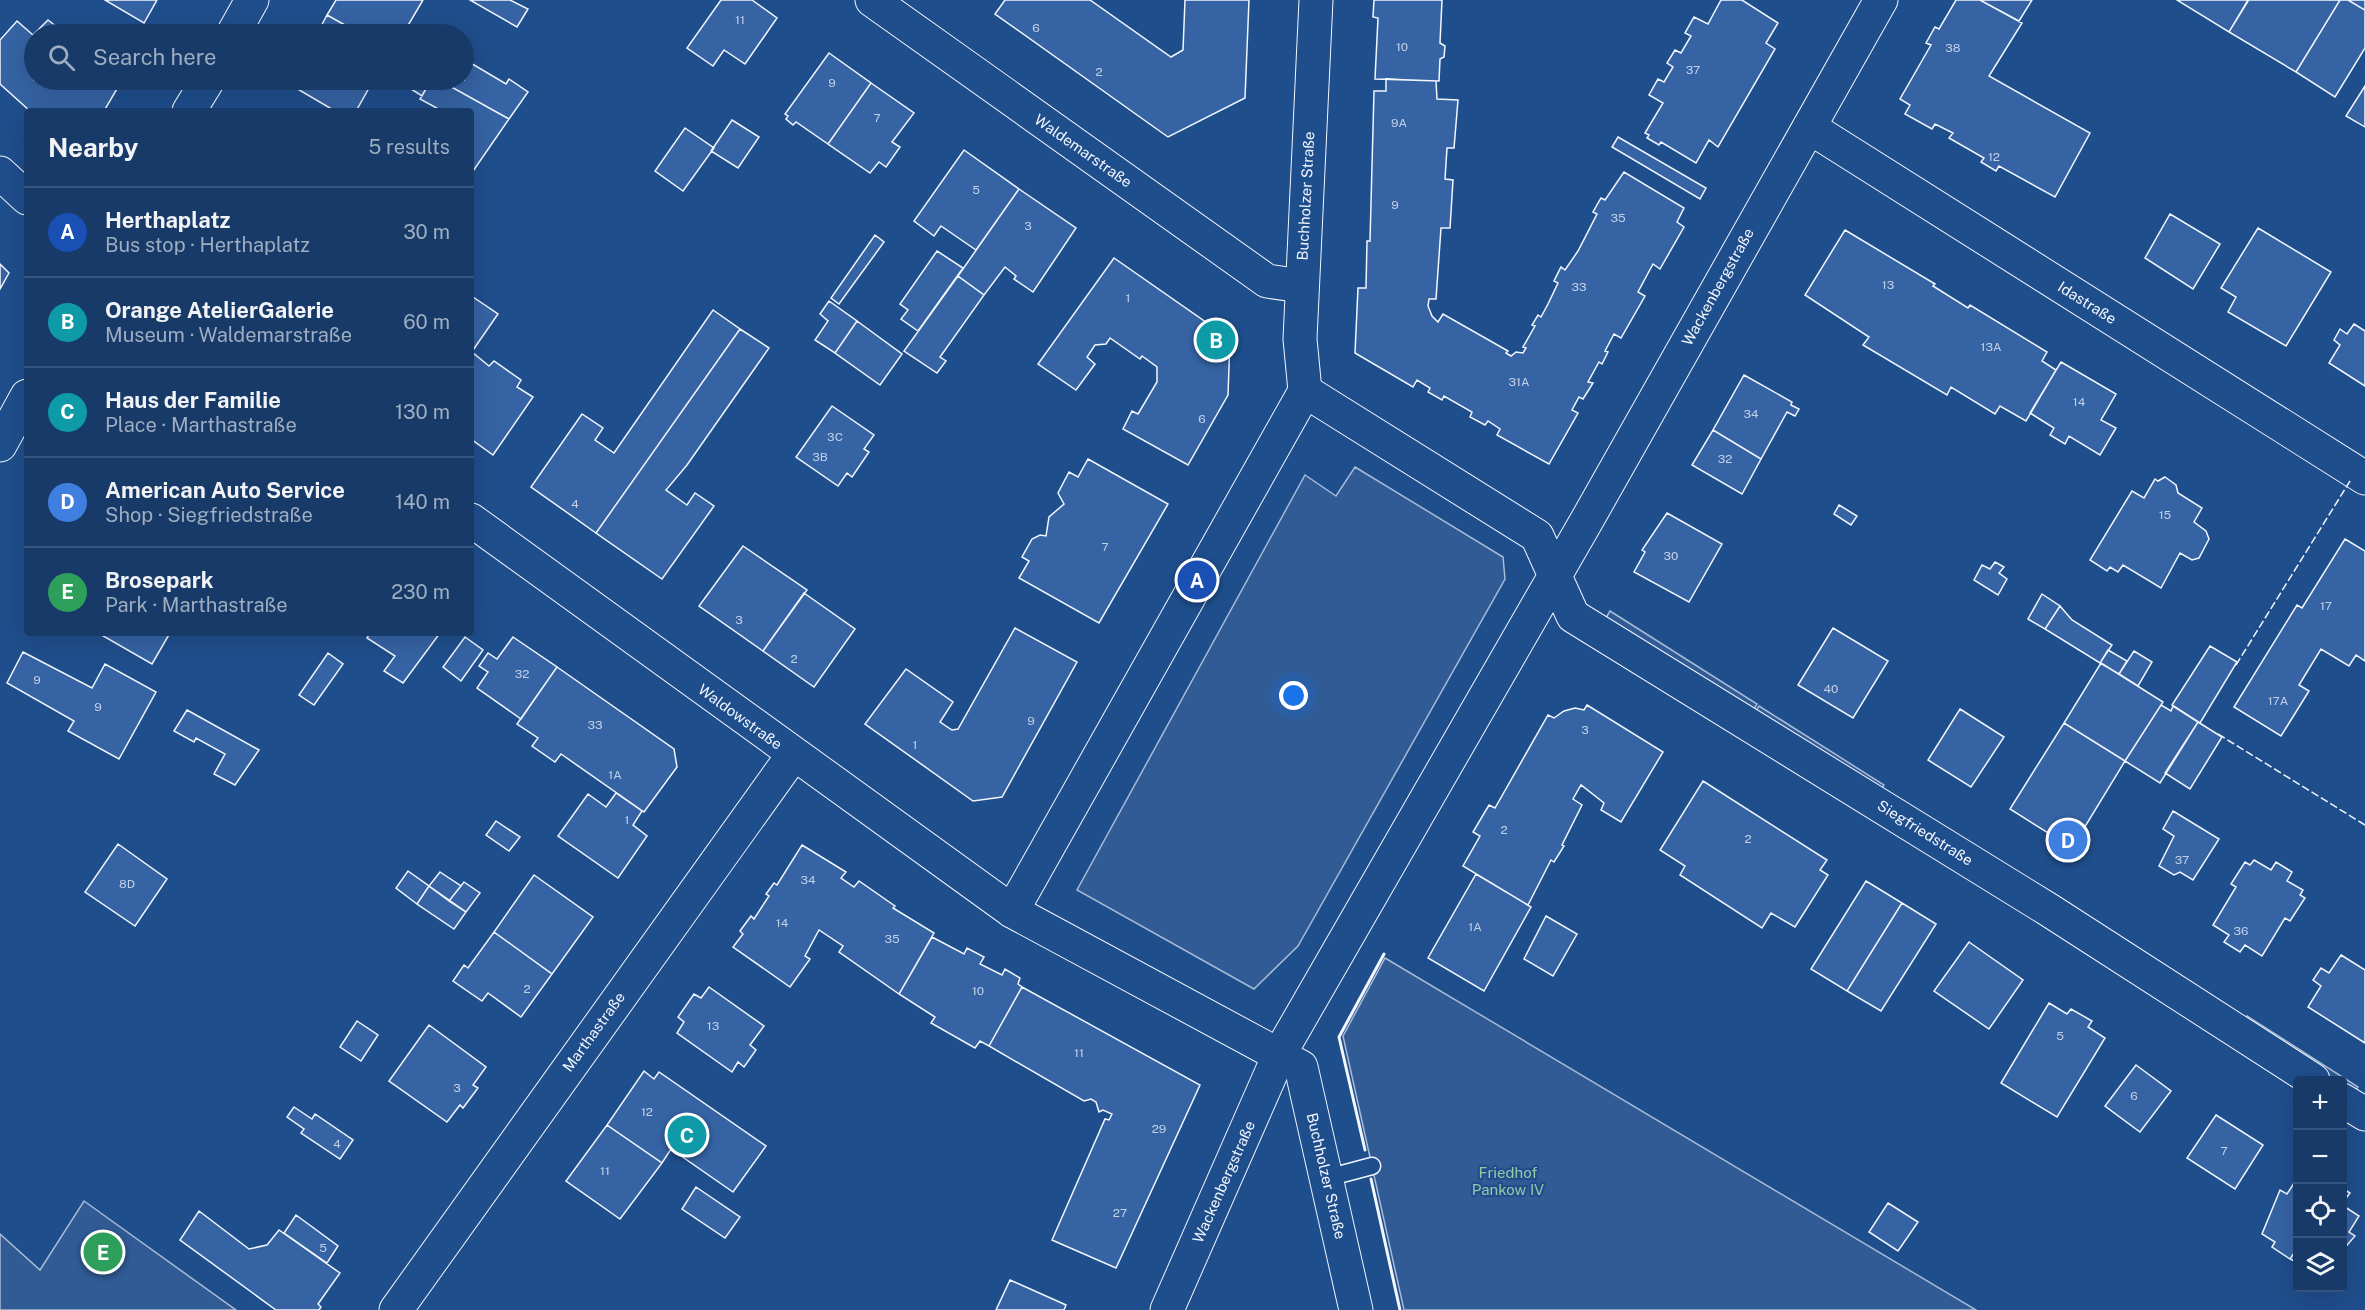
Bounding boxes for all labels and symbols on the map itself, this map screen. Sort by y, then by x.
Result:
house number: 11 [735,13,745,27]
house number: 6 [1032,21,1040,35]
house number: 10 [1396,40,1408,54]
house number: 38 [1945,41,1961,55]
house number: 37 [1686,63,1700,77]
house number: 2 [1095,65,1103,79]
house number: 9 [828,76,836,90]
house number: 7 [873,111,881,125]
street label: Waldemarstraße [1031,111,1135,191]
house number: 9A [1391,116,1407,130]
street label: Buchholzer Straße [1294,131,1317,261]
house number: 12 [1988,150,2000,164]
house number: 5 [972,183,980,197]
house number: 9 [1391,198,1399,212]
house number: 35 [1610,211,1626,225]
house number: 3 [1024,219,1032,233]
street label: Wackenbergstraße [1678,225,1757,349]
house number: 13 [1882,278,1894,292]
street label: Idastraße [2055,278,2120,327]
house number: 33 [1571,280,1587,294]
house number: 1 [1126,291,1130,305]
pin: B [1196,318,1236,362]
house number: 13A [1981,340,2002,354]
house number: 31A [1509,375,1530,389]
house number: 14 [2073,395,2086,409]
house number: 34 [1743,407,1759,421]
house number: 6 [1198,412,1206,426]
house number: 3C [827,430,843,444]
house number: 3B [812,450,828,464]
house number: 32 [1718,452,1732,466]
house number: 4 [571,497,579,511]
house number: 15 [2159,508,2172,522]
house number: 7 [1101,540,1109,554]
house number: 30 [1664,549,1678,563]
pin: A [1178,558,1216,602]
house number: 17 [2320,599,2332,613]
house number: 3 [735,613,743,627]
house number: 2 [790,652,798,666]
house number: 32 [515,667,529,681]
house number: 9 [33,673,41,687]
street label: Waldowstraße [695,680,786,753]
your location [1279,681,1308,710]
house number: 40 [1824,682,1838,696]
house number: 17A [2268,694,2289,708]
house number: 9 [94,700,102,714]
house number: 9 [1027,714,1035,728]
house number: 33 [587,718,603,732]
house number: 3 [1581,723,1589,737]
house number: 1 [913,738,917,752]
house number: 1A [608,768,622,782]
street label: Siegfriedstraße [1874,796,1976,869]
house number: 1 [625,813,629,827]
pin: D [2048,818,2088,862]
house number: 2 [1500,823,1508,837]
house number: 2 [1744,832,1752,846]
house number: 37 [2175,853,2189,867]
house number: 34 [800,873,816,887]
house number: 8D [119,877,135,891]
house number: 14 [776,916,789,930]
house number: 1A [1468,920,1482,934]
house number: 36 [2234,924,2248,938]
house number: 35 [884,932,900,946]
house number: 2 [523,982,531,996]
house number: 10 [972,984,984,998]
street label: Marthastraße [559,989,628,1075]
house number: 13 [707,1019,719,1033]
house number: 5 [2056,1029,2064,1043]
house number: 11 [1074,1046,1084,1060]
house number: 3 [453,1081,461,1095]
house number: 6 [2130,1089,2138,1103]
house number: 12 [641,1105,653,1119]
street label: Buchholzer Straße [1304,1111,1349,1241]
pin: C [668,1112,706,1158]
street label: Wackenbergstraße [1189,1118,1258,1245]
house number: 29 [1152,1122,1166,1136]
house number: 4 [333,1137,341,1151]
house number: 7 [2220,1144,2228,1158]
house number: 11 [600,1164,610,1178]
park label: Friedhof Pankow IV [1472,1164,1544,1198]
house number: 27 [1113,1206,1127,1220]
pin: E [84,1230,122,1274]
house number: 5 [319,1241,327,1255]

